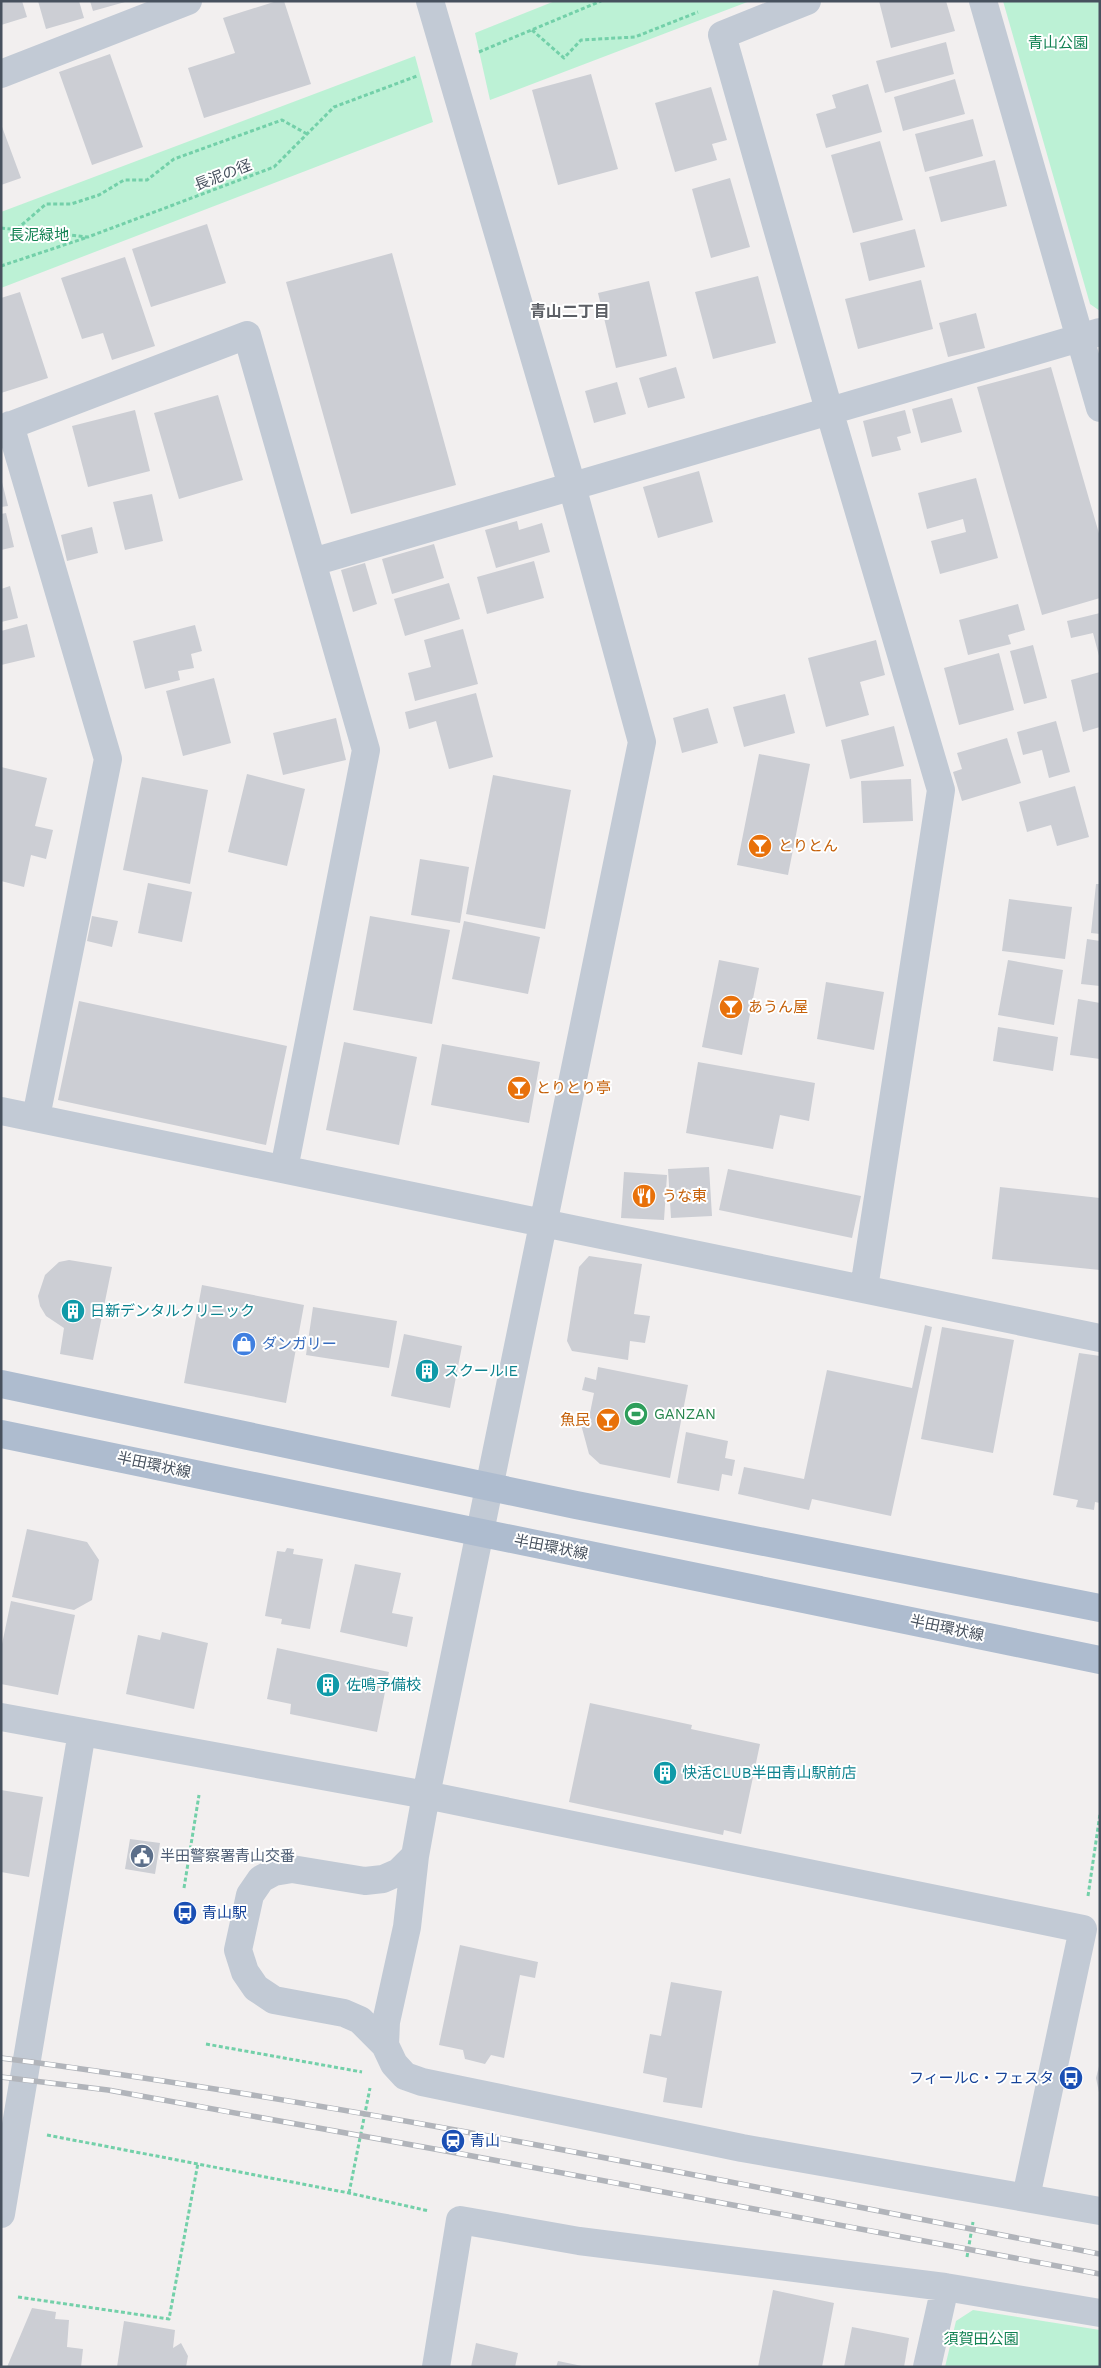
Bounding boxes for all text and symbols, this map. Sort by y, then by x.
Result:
park label: 青山公園 [1028,34,1088,52]
street label: 長泥の径 [192,156,254,194]
park label: 長泥緑地 [9,226,69,244]
district label: 青山二丁目 [530,302,610,321]
bar icon: とりとん [747,833,773,859]
place label: とりとん [778,837,838,855]
bar icon: あうん屋 [718,994,744,1020]
place label: あうん屋 [748,998,808,1016]
bar icon: とりとり亭 [506,1075,532,1101]
place label: とりとり亭 [536,1079,611,1097]
restaurant icon: うな東 [631,1183,657,1209]
place label: うな東 [662,1187,707,1205]
building icon: 日新デンタルクリニック [60,1298,86,1324]
place label: 日新デンタルクリニック [90,1302,255,1320]
shop icon: ダンガリー [231,1331,257,1357]
place label: ダンガリー [262,1335,337,1353]
building icon: スクールIE [414,1358,440,1384]
place label: スクールIE [444,1362,518,1380]
sports icon: GANZAN [623,1401,649,1427]
place label: GANZAN [654,1405,716,1423]
bar icon: 魚民 [595,1407,621,1433]
place label: 魚民 [560,1411,590,1429]
street label: 半田環状線 [115,1448,193,1482]
street label: 半田環状線 [512,1531,590,1563]
street label: 半田環状線 [908,1611,986,1645]
building icon: 佐鳴予備校 [315,1672,341,1698]
place label: 佐鳴予備校 [346,1676,421,1694]
building icon: 快活CLUB半田青山駅前店 [652,1760,678,1786]
place label: 快活CLUB半田青山駅前店 [682,1764,856,1782]
public building icon: 半田警察署青山交番 [129,1843,155,1869]
place label: 半田警察署青山交番 [160,1847,295,1865]
bus stop icon: 青山駅 [172,1900,198,1926]
place label: 青山駅 [202,1904,247,1922]
bus stop icon: フィールC・フェスタ [1058,2065,1084,2091]
place label: フィールC・フェスタ [909,2069,1054,2087]
station icon: 青山 [440,2128,466,2154]
place label: 青山 [470,2132,500,2150]
park label: 須賀田公園 [943,2330,1019,2348]

